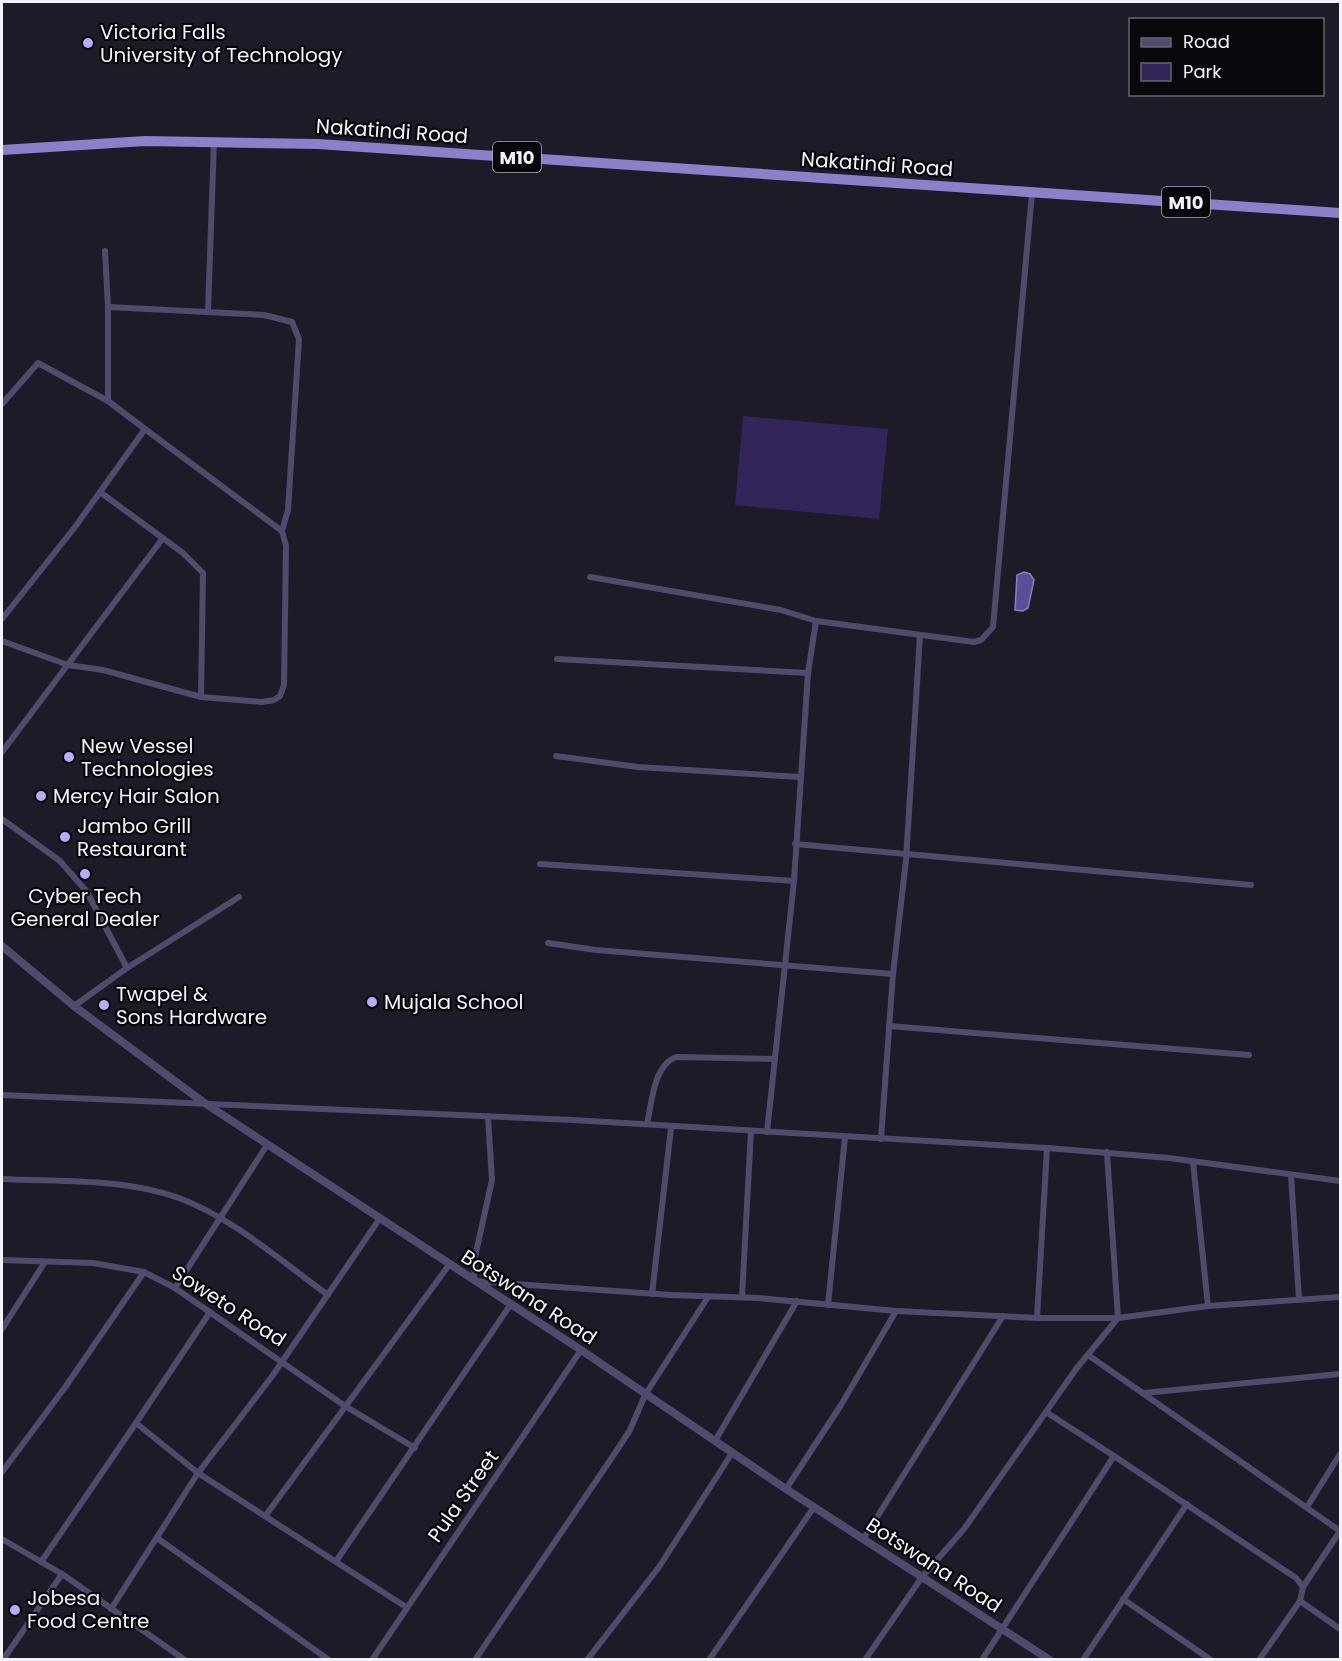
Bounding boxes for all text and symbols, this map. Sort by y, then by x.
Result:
place label: Victoria Falls University of Technology [100,18,343,69]
legend [1129,18,1324,96]
text: Road [1183,29,1230,54]
marker: Victoria Falls University of Technology [81,36,95,50]
text: Park [1183,59,1222,84]
street label: Nakatindi Road [315,112,469,150]
road number: M10 [493,142,541,172]
street label: Nakatindi Road [800,145,954,183]
road number: M10 [1162,187,1210,217]
place label: New Vessel Technologies [81,732,214,783]
marker: New Vessel Technologies [62,750,76,764]
place label: Mercy Hair Salon [53,782,220,810]
marker: Mercy Hair Salon [34,789,48,803]
place label: Jambo Grill Restaurant [77,812,191,863]
marker: Jambo Grill Restaurant [58,830,72,844]
marker: Cyber Tech General Dealer [78,867,92,881]
place label: Cyber Tech General Dealer [10,882,160,933]
place label: Twapel & Sons Hardware [116,980,267,1031]
place label: Mujala School [384,988,523,1016]
marker: Mujala School [365,995,379,1009]
marker: Twapel & Sons Hardware [97,998,111,1012]
street label: Botswana Road [456,1243,602,1351]
street label: Soweto Road [167,1259,291,1353]
street label: Pula Street [421,1444,505,1548]
street label: Botswana Road [861,1511,1007,1619]
place label: Jobesa Food Centre [27,1584,149,1635]
marker: Jobesa Food Centre [8,1603,22,1617]

